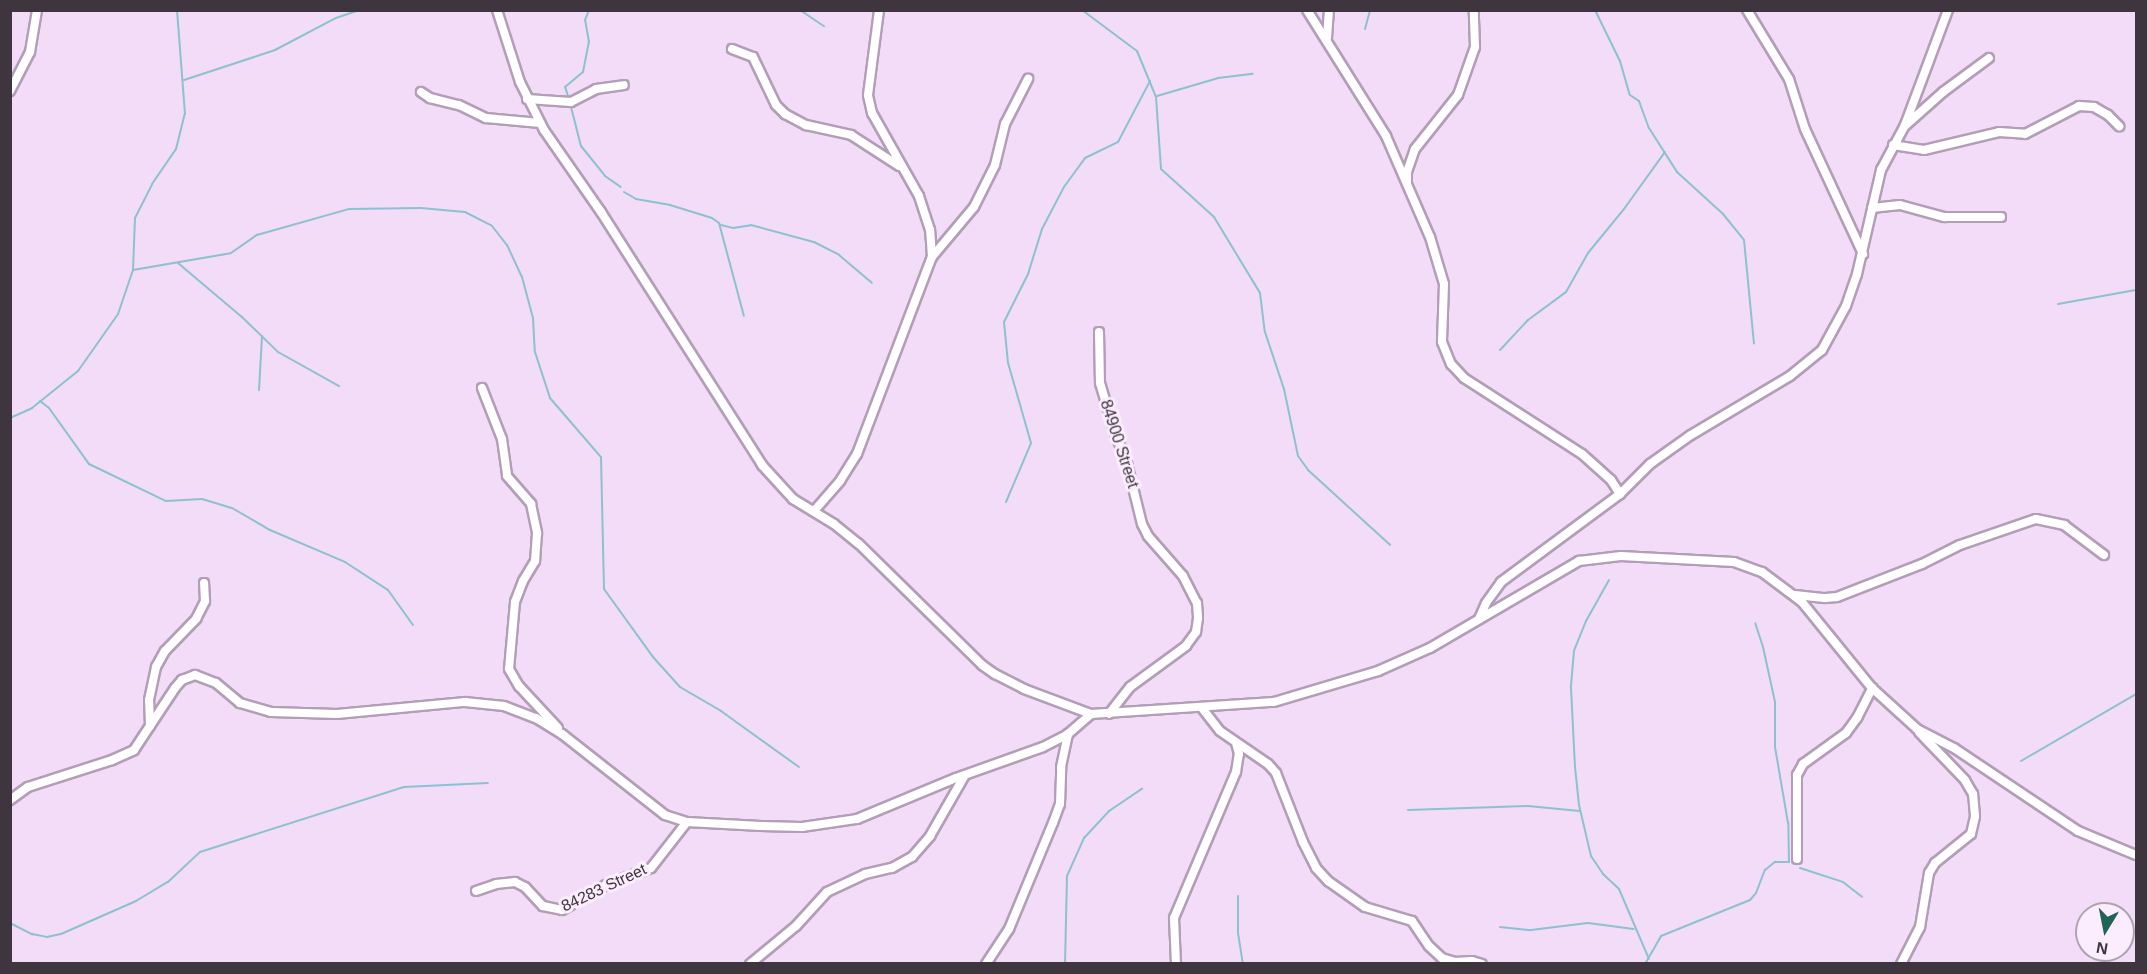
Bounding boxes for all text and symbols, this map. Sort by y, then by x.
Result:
street label: 84900 Street [1096,397,1142,491]
street label: 84283 Street [558,860,650,916]
north arrow [2075,902,2135,962]
text: N [2095,939,2109,958]

